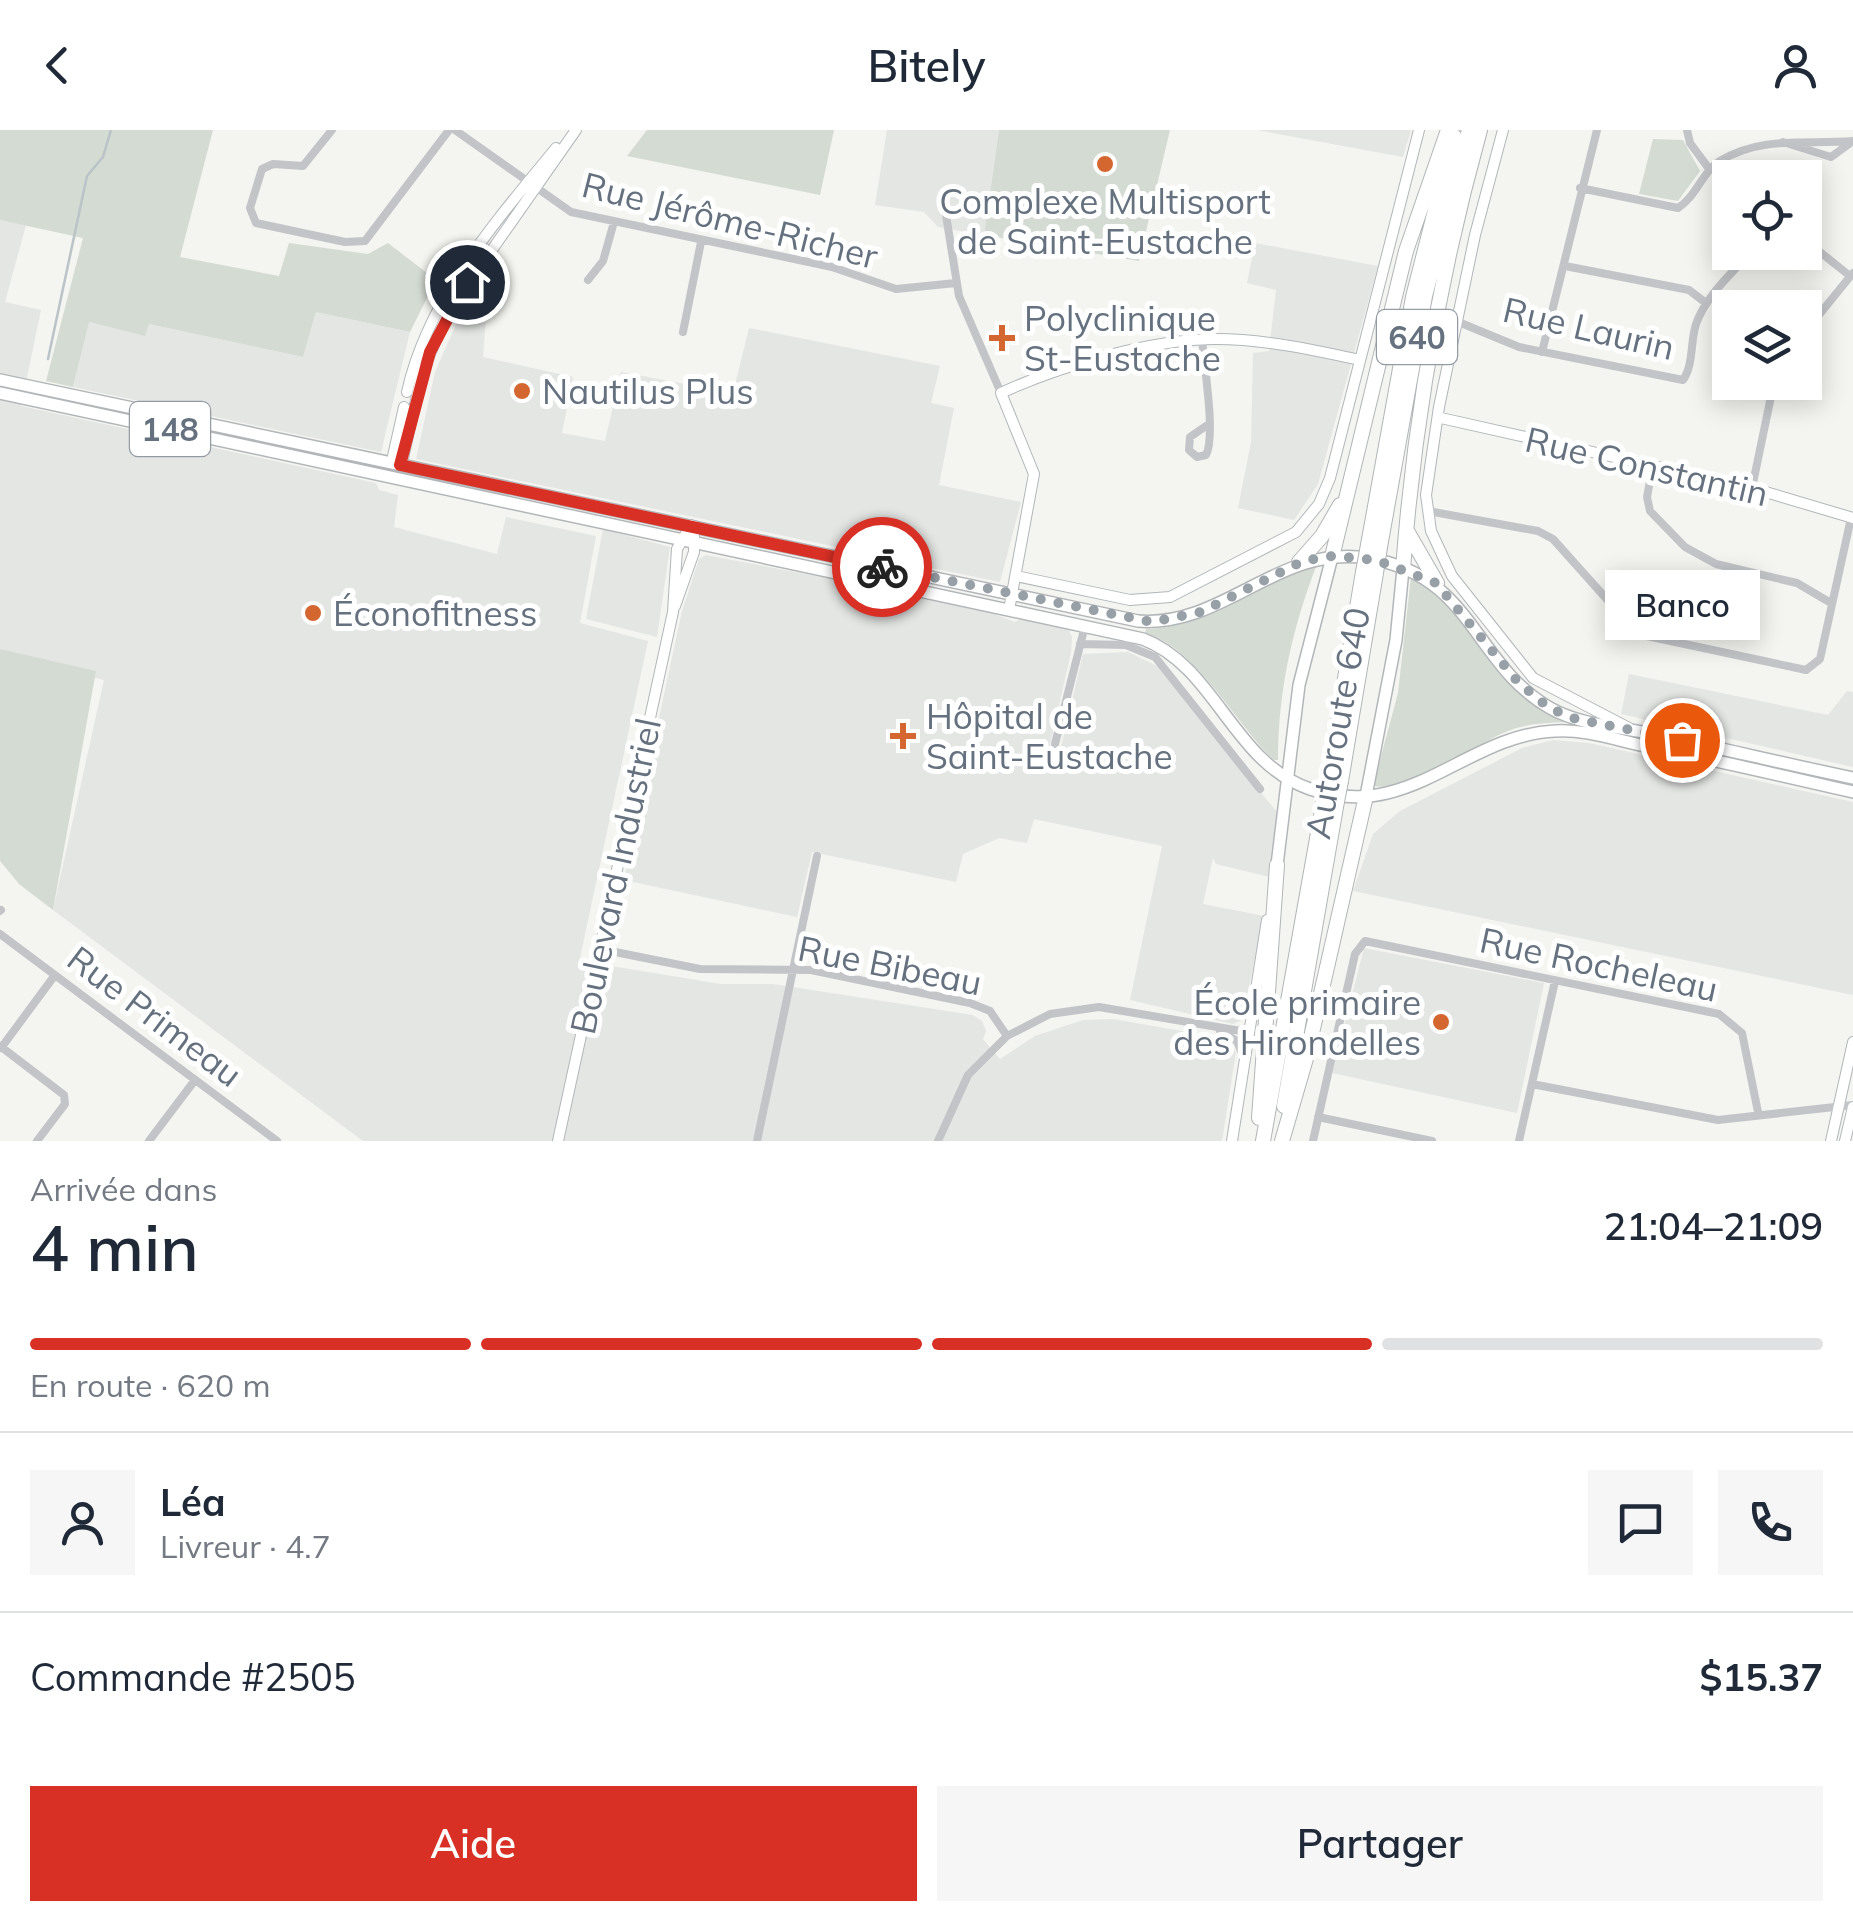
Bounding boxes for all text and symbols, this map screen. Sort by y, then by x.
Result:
text: Bitely [867,37,986,93]
icon: back [30,38,85,93]
icon: person [1768,38,1823,93]
marker: Complexe Multisport de Saint-Eustache [1094,153,1116,175]
map controls [1712,160,1822,400]
button: locate [1712,160,1822,270]
street label: Rue Jérôme-Richer [578,162,883,278]
place label: Complexe Multisport de Saint-Eustache [939,179,1271,263]
pin [425,240,510,325]
icon: home [440,255,495,310]
street label: Rue Laurin [1499,287,1679,369]
button: layers [1712,290,1822,400]
place label: Polyclinique St-Eustache [1024,296,1221,380]
road number: 640 [1377,310,1457,364]
marker: Polyclinique St-Eustache [989,325,1015,351]
place label: Nautilus Plus [542,369,754,413]
marker: Nautilus Plus [511,380,533,402]
road number: 148 [130,402,210,456]
street label: Rue Constantin [1521,417,1773,515]
courier [832,517,932,617]
icon: bike [855,540,910,595]
callout: Banco [1604,570,1760,640]
text: Banco [1635,585,1730,625]
place label: Éconofitness [333,591,537,635]
marker: Éconofitness [302,602,324,624]
street label: Autoroute 640 [1295,604,1379,842]
place label: Hôpital de Saint-Eustache [926,694,1173,778]
pin [1640,698,1725,783]
icon: bag [1655,713,1710,768]
street label: Boulevard Industriel [560,714,670,1038]
marker: Hôpital de Saint-Eustache [890,723,916,749]
street label: Rue Rocheleau [1476,917,1722,1011]
street label: Rue Bibeau [795,926,985,1004]
street label: Rue Primeau [59,936,251,1096]
place label: École primaire des Hirondelles [1173,980,1421,1064]
marker: École primaire des Hirondelles [1430,1011,1452,1033]
text: Arrivée dans [30,1169,217,1209]
text: 21:04–21:09 [1603,1202,1823,1250]
text: 4 min [30,1206,199,1287]
text: En route · 620 m [30,1365,271,1405]
button: person [30,1470,135,1575]
button: chat [1588,1470,1693,1575]
button: phone [1718,1470,1823,1575]
text: Léa [160,1478,225,1526]
text: Livreur · 4.7 [160,1526,331,1566]
text: Commande #2505 [30,1653,356,1701]
text: $15.37 [1700,1653,1823,1701]
button: Aide [30,1786,917,1901]
button: Partager [937,1786,1823,1901]

